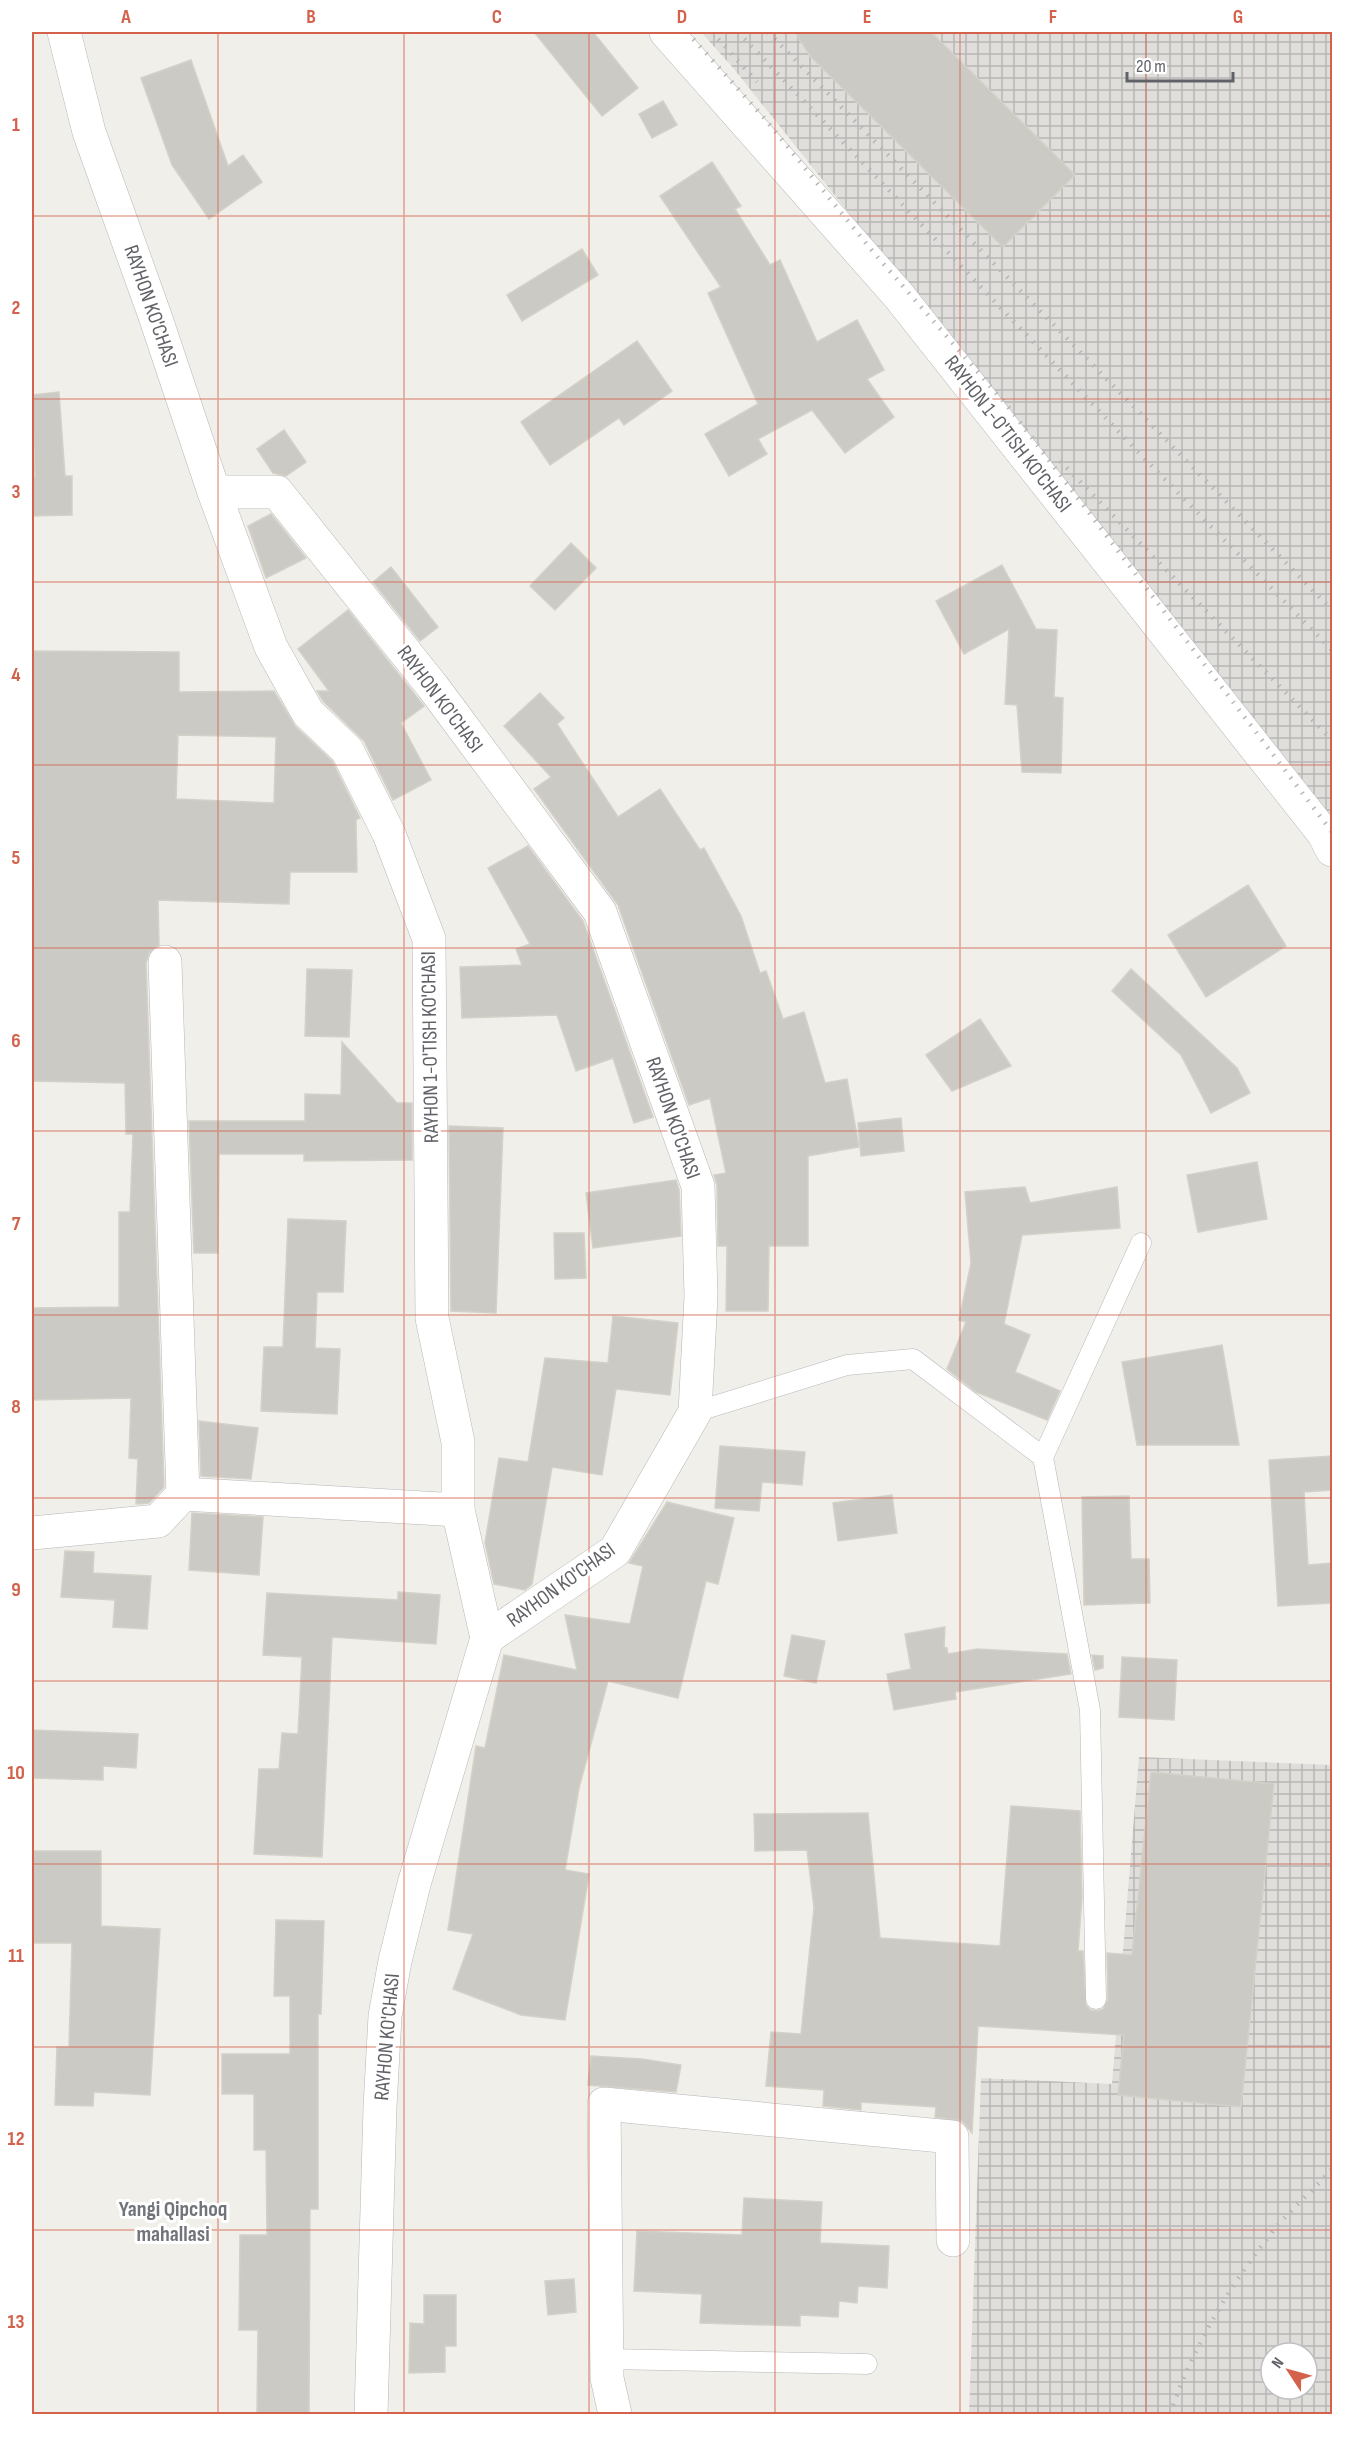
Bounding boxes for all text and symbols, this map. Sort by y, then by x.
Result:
text: A [120,5,131,29]
text: B [306,5,316,29]
text: C [492,5,502,29]
text: D [677,5,687,29]
text: E [863,5,871,29]
text: F [1049,5,1057,29]
text: G [1233,5,1243,29]
scale bar [1127,45,1234,83]
text: 20 m [1136,56,1166,77]
text: 1 [12,113,20,137]
street label: RAYHON KO'CHASI [118,242,184,370]
text: 2 [12,296,20,320]
street label: RAYHON 1-O'TISH KO'CHASI [939,351,1077,517]
text: 3 [12,480,21,504]
street label: RAYHON KO'CHASI [392,641,488,757]
text: 4 [11,663,21,687]
text: 5 [12,846,21,870]
street label: RAYHON 1-O'TISH KO'CHASI [416,951,444,1143]
text: 6 [11,1029,21,1053]
street label: RAYHON KO'CHASI [640,1054,706,1182]
text: 7 [12,1212,21,1236]
text: 8 [11,1395,21,1419]
street label: RAYHON KO'CHASI [502,1537,620,1633]
text: 9 [11,1578,21,1602]
text: 10 [7,1761,25,1785]
text: 11 [8,1944,24,1968]
street label: RAYHON KO'CHASI [369,1972,405,2102]
text: 12 [8,2127,24,2151]
district label: Yangi Qipchoq mahallasi [119,2196,227,2248]
text: 13 [8,2310,24,2334]
north arrow [1259,2341,1319,2401]
text: N [1268,2354,1288,2372]

